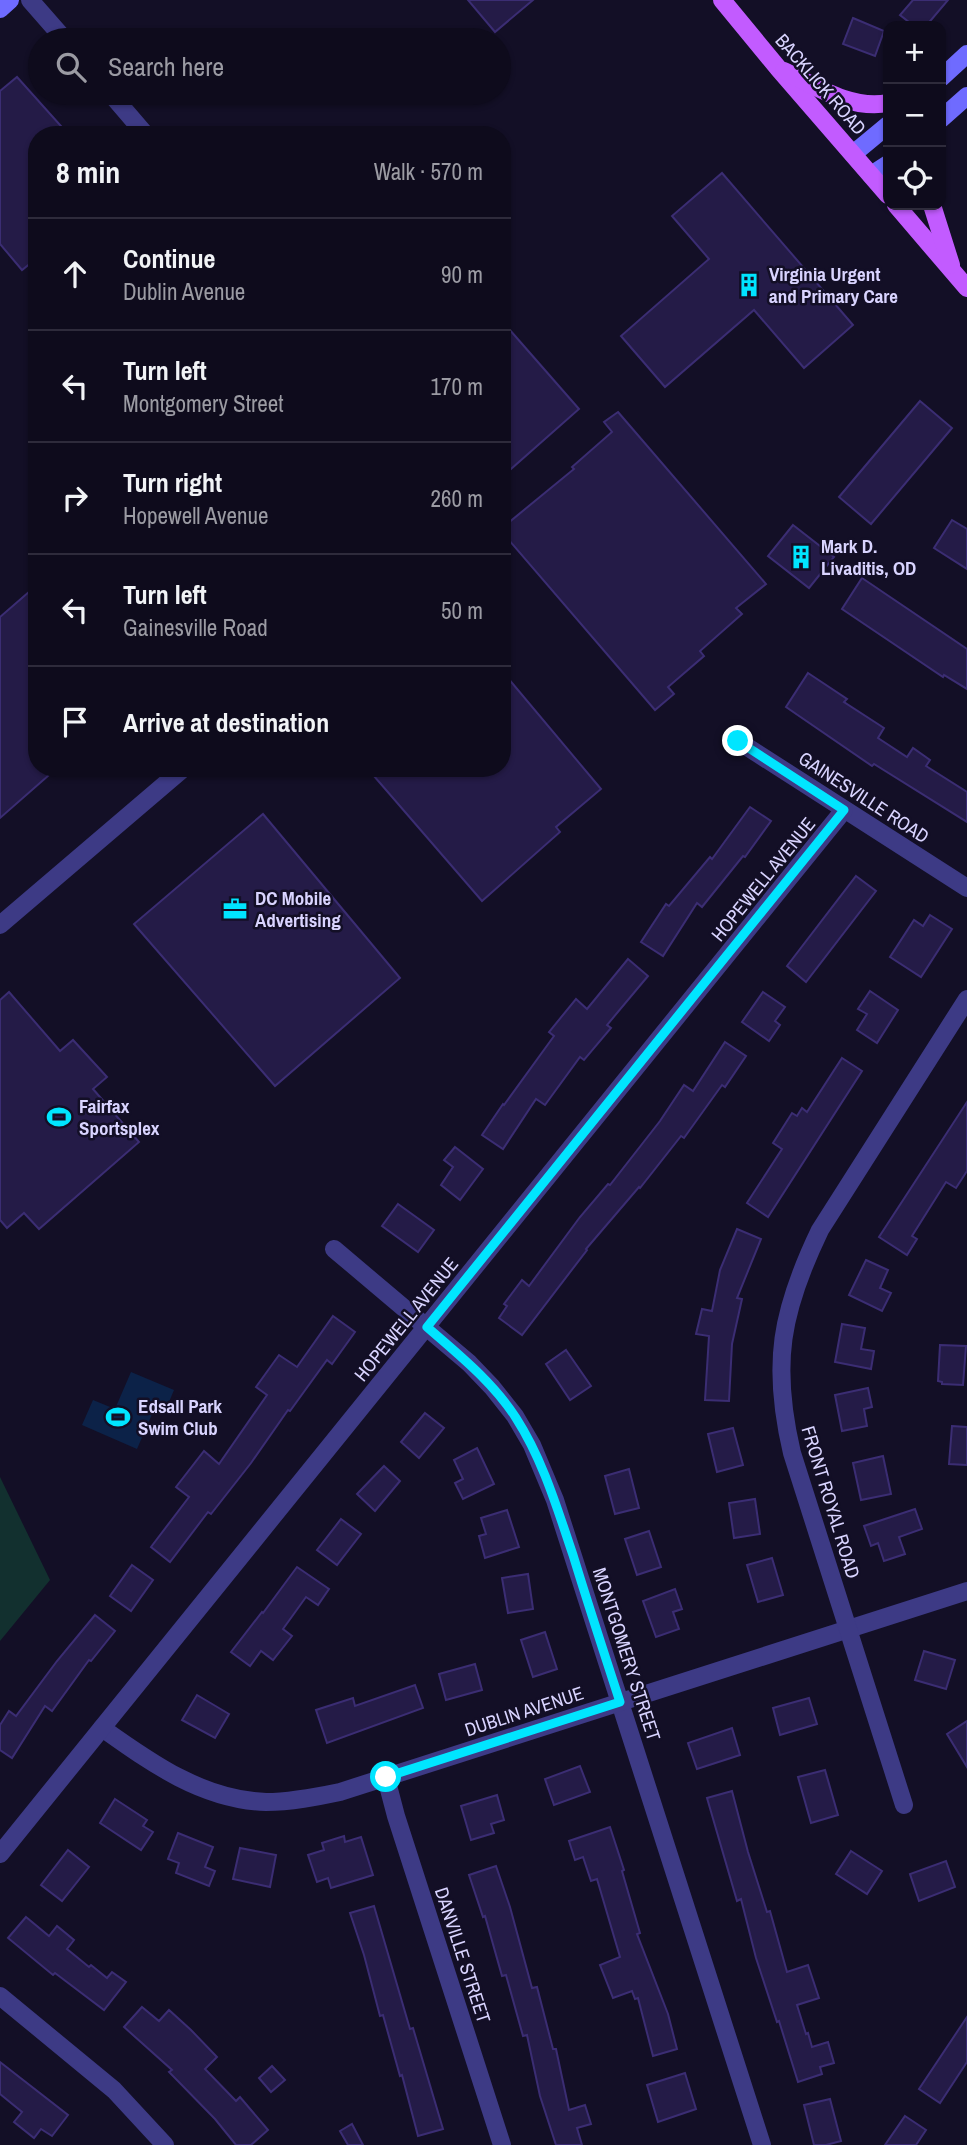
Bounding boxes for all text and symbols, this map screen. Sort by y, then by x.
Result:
map controls [883,21,946,210]
button: + [883,21,946,84]
search box [28,28,511,105]
street label: BACKLICK ROAD [770,28,872,140]
icon: search [52,48,90,86]
text: Search here [108,49,224,84]
button: − [883,84,946,147]
button: locate [883,147,946,210]
text: 8 min [56,152,120,192]
text: Walk · 570 m [374,156,483,187]
text: Continue [123,241,215,276]
icon: ahead [56,255,94,293]
text: 90 m [441,259,483,290]
place label: Virginia Urgent and Primary Care [769,261,898,309]
building icon: Virginia Urgent and Primary Care [735,271,763,299]
text: Dublin Avenue [123,276,245,307]
text: Turn left [123,353,207,388]
icon: left [56,367,94,405]
text: 170 m [431,371,483,402]
text: Montgomery Street [123,388,283,419]
text: Turn right [123,465,222,500]
icon: right [56,479,94,517]
text: 260 m [431,483,483,514]
text: Hopewell Avenue [123,500,268,531]
place label: Mark D. Livaditis, OD [821,533,916,581]
building icon: Mark D. Livaditis, OD [787,543,815,571]
text: Turn left [123,577,207,612]
icon: left [56,591,94,629]
text: 50 m [441,595,483,626]
text: Gainesville Road [123,612,268,643]
icon: arrive [56,703,94,741]
text: Arrive at destination [123,705,329,740]
route end [722,725,753,756]
street label: GAINESVILLE ROAD [794,745,934,849]
street label: HOPEWELL AVENUE [705,812,821,946]
place label: DC Mobile Advertising [255,885,341,933]
office icon: DC Mobile Advertising [221,895,249,923]
place label: Fairfax Sportsplex [79,1093,160,1141]
sports icon: Fairfax Sportsplex [45,1103,73,1131]
street label: HOPEWELL AVENUE [348,1252,464,1386]
place label: Edsall Park Swim Club [138,1393,222,1441]
sports icon: Edsall Park Swim Club [104,1403,132,1431]
street label: FRONT ROYAL ROAD [795,1423,867,1581]
street label: MONTGOMERY STREET [587,1564,667,1744]
street label: DUBLIN AVENUE [461,1680,587,1742]
route start [370,1761,401,1792]
street label: DANVILLE STREET [429,1884,497,2027]

